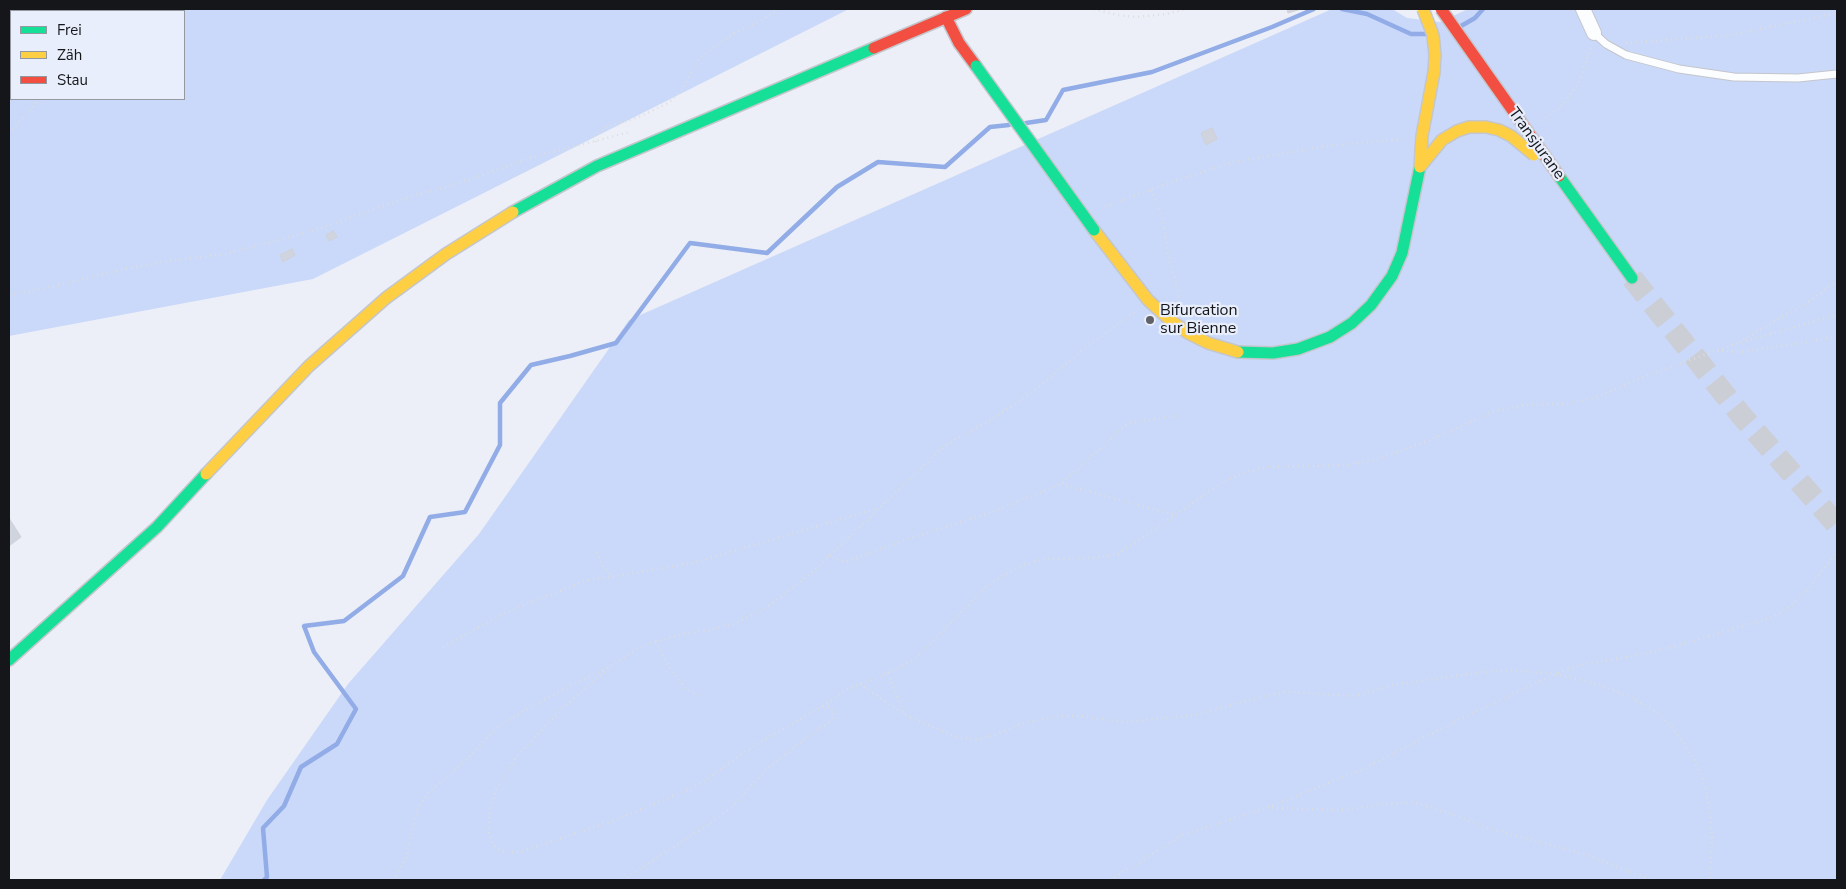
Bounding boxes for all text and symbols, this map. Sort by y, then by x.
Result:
legend [10,10,185,100]
text: Frei [57,20,82,40]
text: Zäh [57,45,82,65]
text: Stau [57,70,88,90]
street label: Transjurane [1504,104,1568,184]
place label: Bifurcation sur Bienne [1160,301,1238,339]
marker: Bifurcation sur Bienne [1144,314,1156,326]

